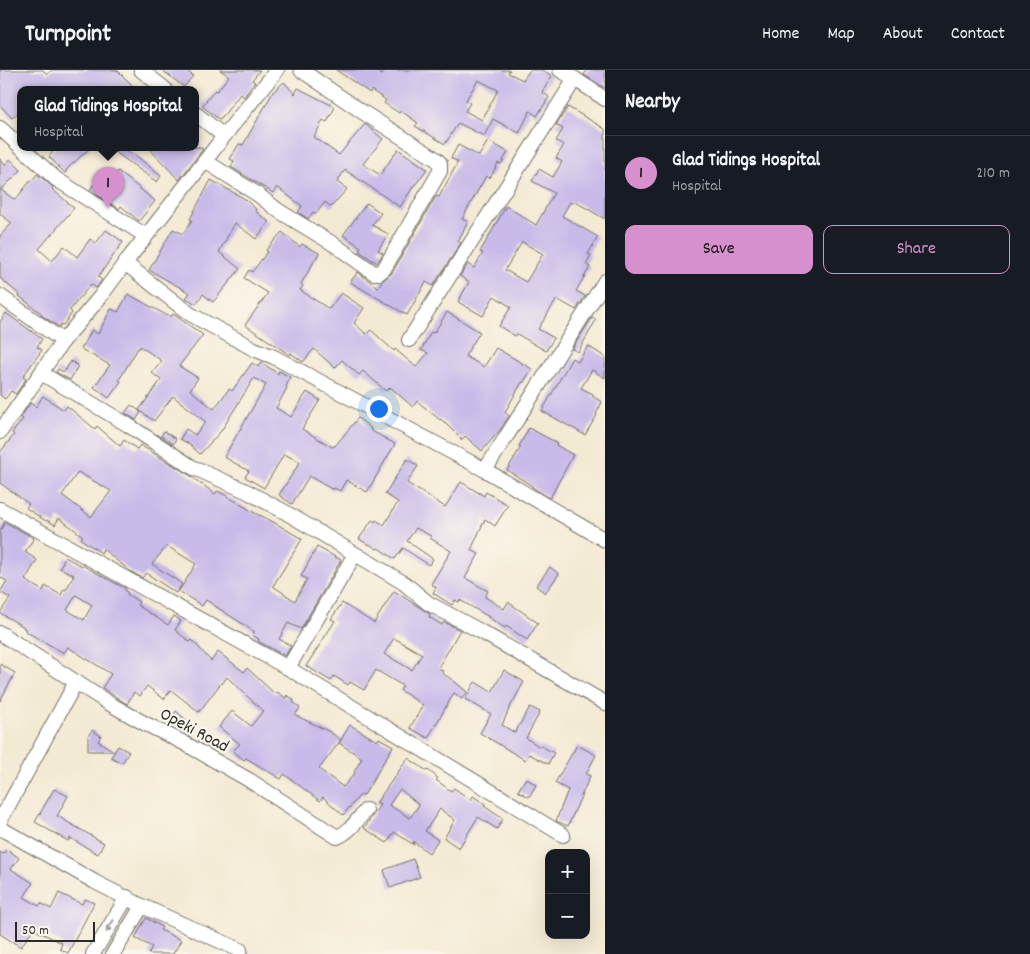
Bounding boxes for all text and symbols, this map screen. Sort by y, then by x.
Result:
text: Turnpoint [25,18,111,52]
text: Home [762,22,799,47]
text: Map [827,22,855,47]
text: About [883,22,923,47]
text: Contact [951,22,1005,47]
popup [17,86,199,151]
text: Nearby [625,88,680,118]
text: Glad Tidings Hospital [34,94,182,121]
text: Hospital [34,121,84,144]
text: Glad Tidings Hospital [672,148,820,175]
text: 1 [639,162,643,185]
text: 210 m [976,162,1010,185]
pin: 1 [92,167,124,208]
text: Hospital [672,175,722,198]
button: Save [625,225,813,274]
button: Share [823,225,1010,274]
your location [366,396,392,422]
street label: Opeki Road [155,703,233,760]
map controls [545,849,590,939]
button: + [545,849,590,894]
button: − [545,894,590,939]
scale bar [15,919,95,942]
one-way arrow [106,919,115,932]
text: 50 m [22,921,49,941]

